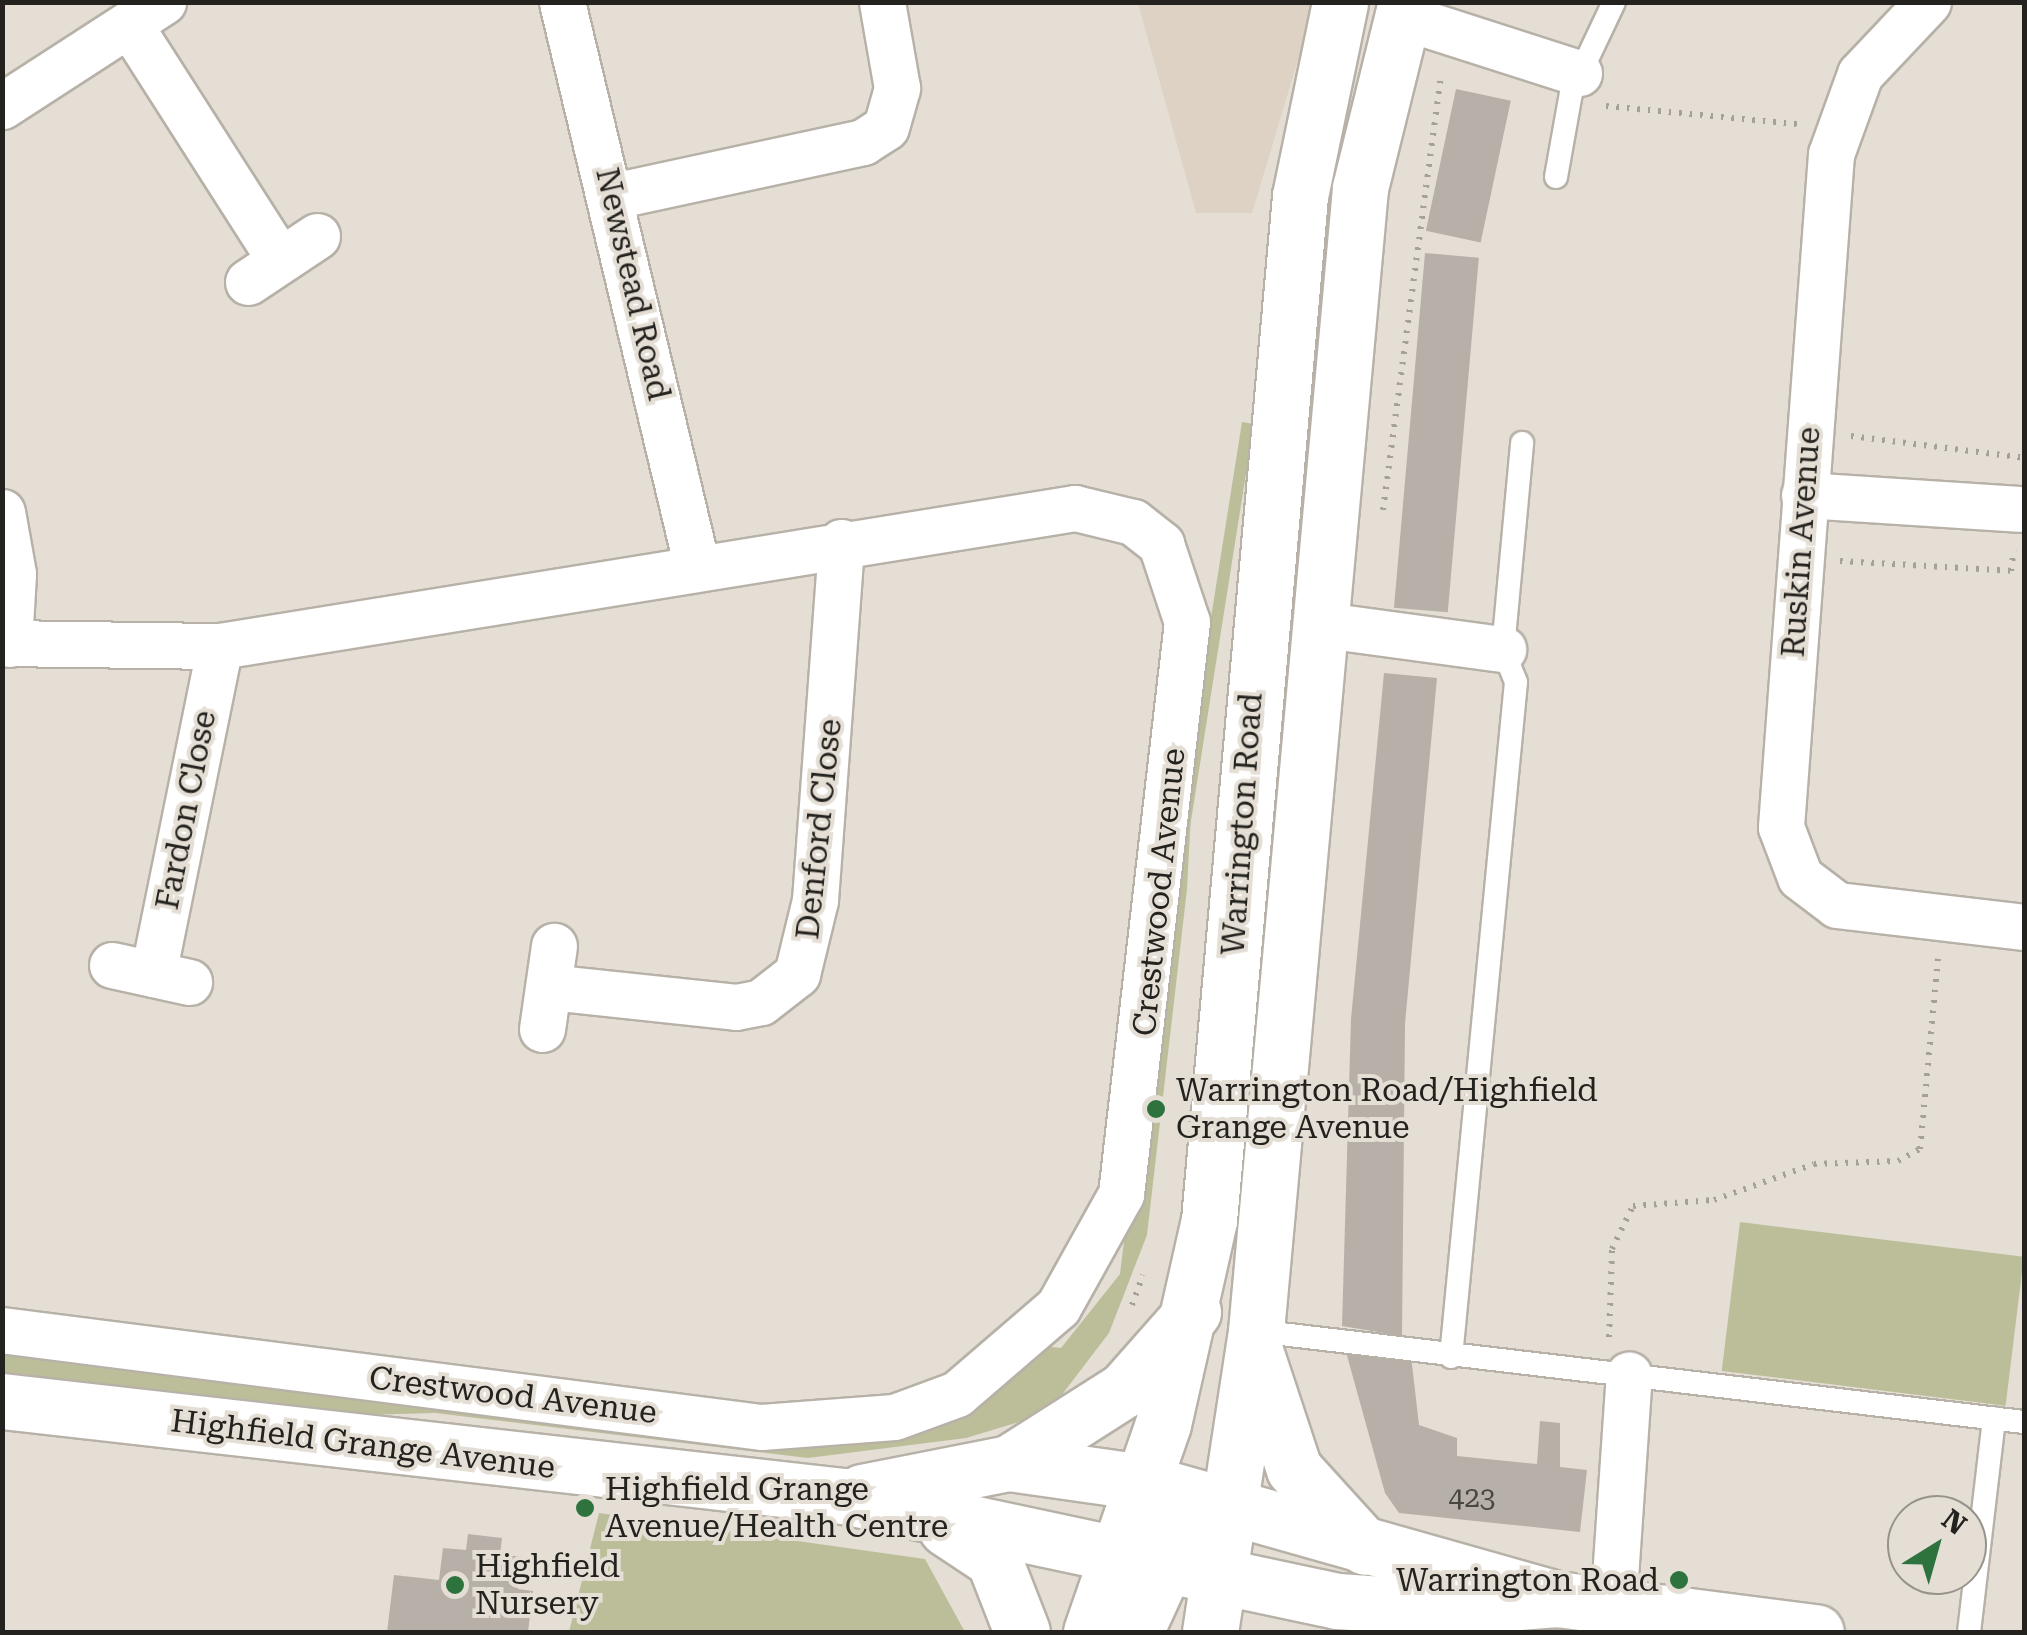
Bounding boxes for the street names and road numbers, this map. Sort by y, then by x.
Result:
street label: Newstead Road [588,164,678,404]
street label: Ruskin Avenue [1774,426,1828,658]
street label: Warrington Road [1214,692,1270,956]
street label: Fardon Close [148,707,224,913]
street label: Denford Close [788,717,850,941]
street label: Crestwood Avenue [1125,746,1193,1038]
street label: Crestwood Avenue [367,1358,659,1432]
street label: Highfield Grange Avenue [169,1401,557,1487]

